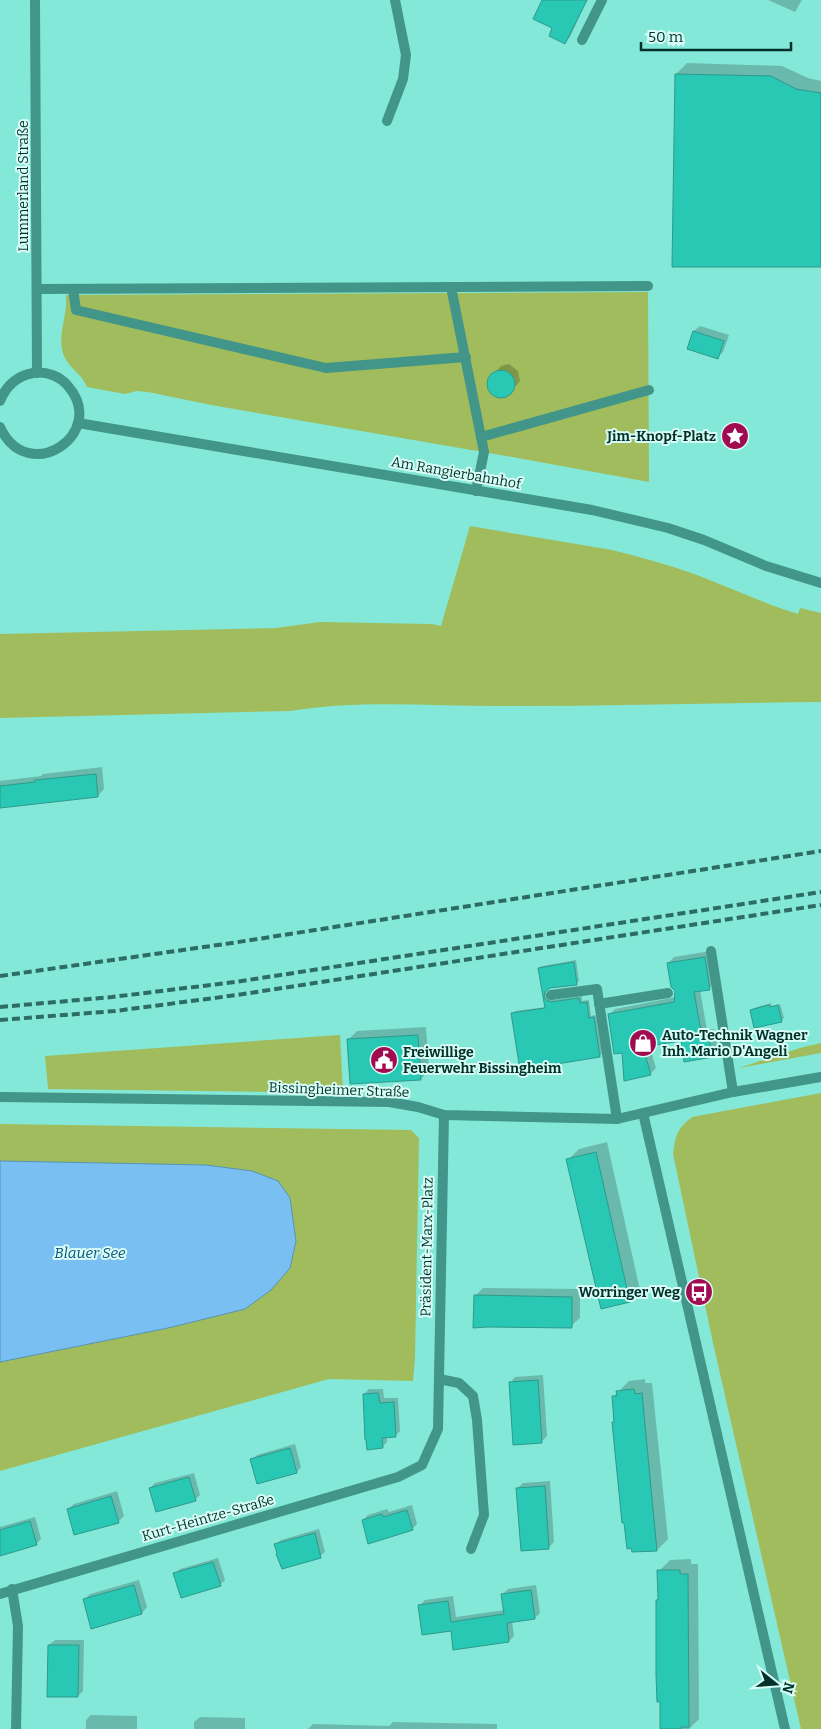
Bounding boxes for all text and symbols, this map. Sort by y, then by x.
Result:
scale bar [641,20,791,52]
text: 50 m [648,28,684,46]
street label: Lummerland Straße [15,120,32,252]
place icon: Jim-Knopf-Platz [720,421,750,451]
place label: Jim-Knopf-Platz [606,428,716,445]
street label: Am Rangierbahnhof [390,453,523,493]
place label: Auto-Technik Wagner Inh. Mario D'Angeli [662,1027,808,1060]
shop icon: Auto-Technik Wagner Inh. Mario D'Angeli [628,1028,658,1058]
place label: Freiwillige Feuerwehr Bissingheim [403,1044,562,1077]
public building icon: Freiwillige Feuerwehr Bissingheim [369,1045,399,1075]
street label: Bissingheimer Straße [268,1079,410,1101]
street label: Präsident-Marx-Platz [417,1177,437,1317]
water label: Blauer See [54,1244,126,1262]
bus stop icon: Worringer Weg [684,1277,714,1307]
place label: Worringer Weg [578,1284,680,1301]
street label: Kurt-Heintze-Straße [140,1491,276,1545]
north arrow [751,1659,801,1709]
text: N [778,1680,798,1695]

